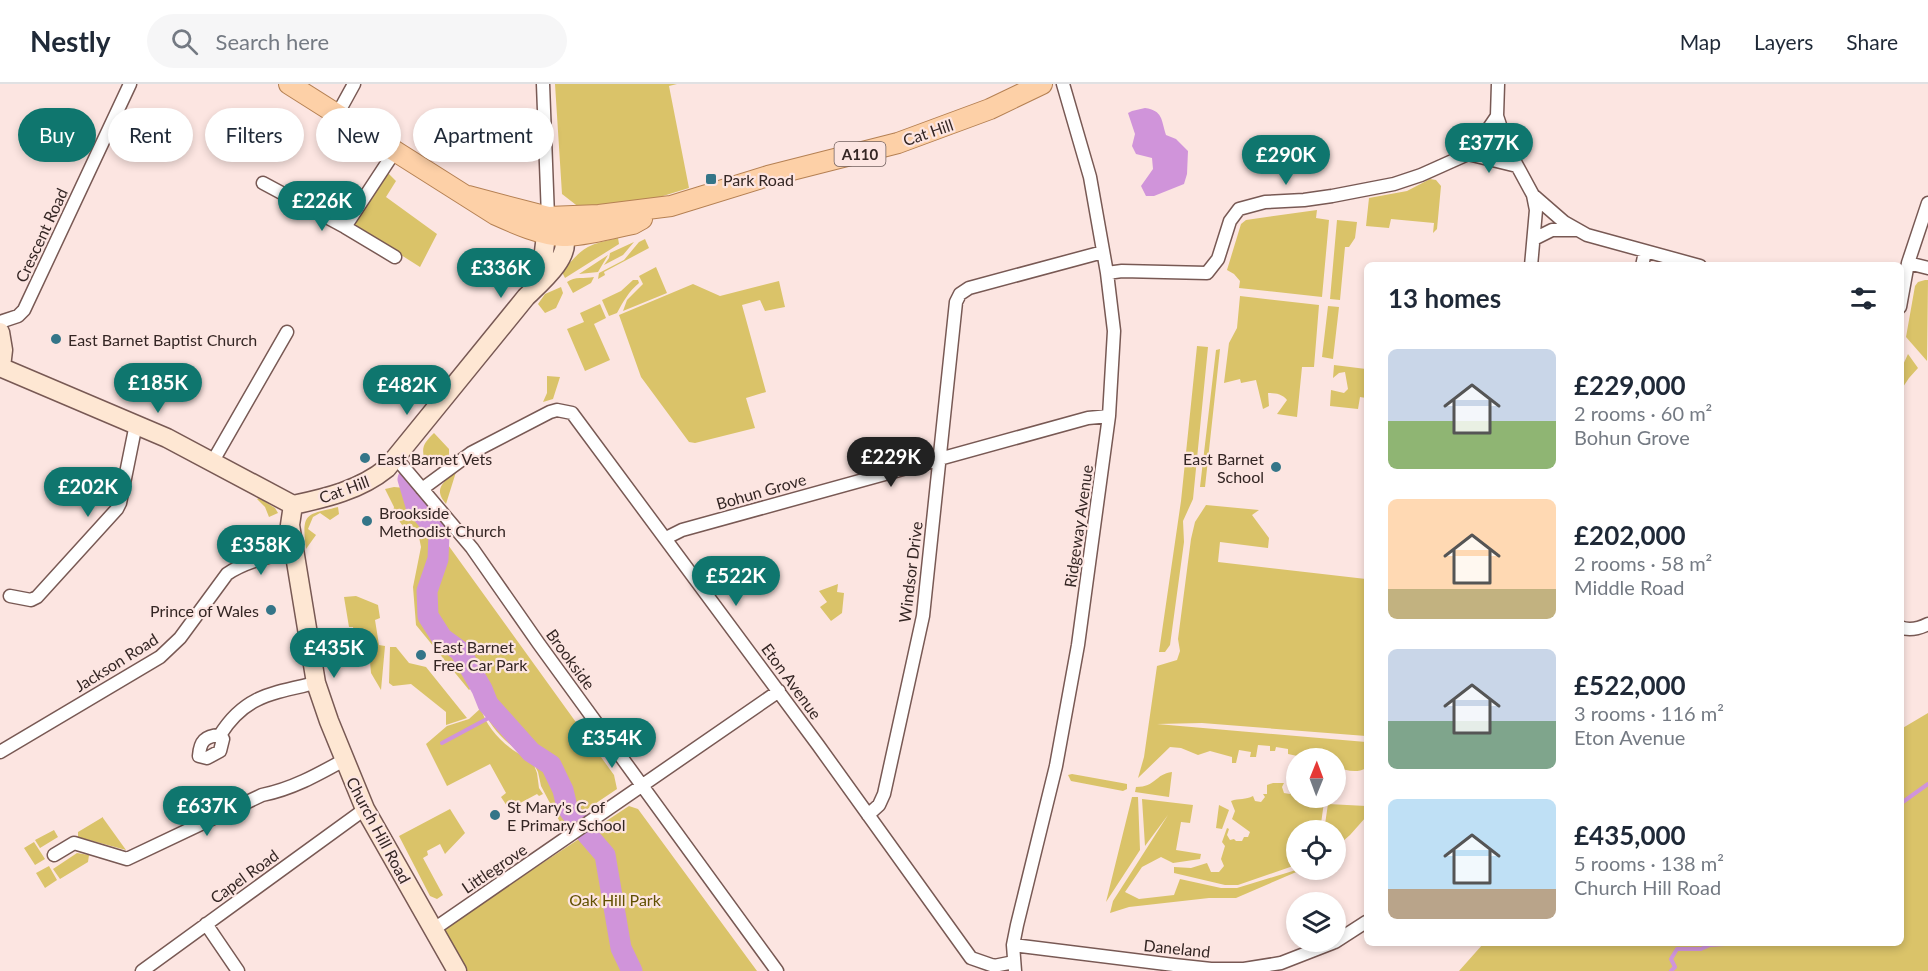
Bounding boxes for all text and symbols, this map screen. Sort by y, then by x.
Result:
search box [147,14,567,68]
text: Nestly [30,24,111,58]
icon: search [168,25,201,58]
text: Search here [216,28,329,55]
text: Map [1680,29,1721,54]
text: Layers [1754,29,1813,54]
text: Share [1846,29,1898,54]
chip: Buy [18,108,96,162]
chip: Rent [108,108,193,162]
chip: Filters [205,108,304,162]
chip: New [316,108,401,162]
chip: Apartment [413,108,554,162]
street label: Cat Hill [900,115,956,149]
pin: £377K [1447,123,1531,174]
text: £377K [1459,130,1519,154]
pin: £290K [1244,135,1328,186]
road number: A110 [834,142,886,166]
text: £290K [1256,142,1316,166]
place label: Park Road [723,170,794,189]
marker: Park Road [704,172,718,186]
pin: £226K [280,181,364,232]
street label: Crescent Road [11,185,71,285]
text: £226K [292,188,352,212]
pin: £336K [459,248,543,299]
text: £336K [471,255,531,279]
text: 13 homes [1388,282,1501,314]
icon: filters [1847,282,1880,315]
place label: East Barnet Baptist Church [68,330,257,349]
marker: East Barnet Baptist Church [49,332,63,346]
pin: £185K [116,363,200,414]
pin: £482K [365,365,449,416]
text: £229,000 [1574,369,1686,401]
text: £185K [128,370,188,394]
text: £482K [377,372,437,396]
icon: home [1436,373,1508,445]
text: 2 rooms · 60 m² [1574,401,1712,425]
text: Bohun Grove [1574,425,1690,449]
pin: £229K [849,437,933,488]
text: £229K [861,444,921,468]
place label: East Barnet Vets [377,449,492,468]
place label: East Barnet School [1183,449,1264,486]
marker: East Barnet Vets [358,451,372,465]
marker: East Barnet School [1269,460,1283,474]
street label: Ridgeway Avenue [1060,463,1096,589]
pin: £202K [46,467,130,518]
street label: Bohun Grove [714,469,808,513]
street label: Cat Hill [316,471,372,507]
text: £202K [58,474,118,498]
place label: Brookside Methodist Church [379,503,506,540]
marker: Brookside Methodist Church [360,514,374,528]
text: £202,000 [1574,519,1686,551]
street label: Windsor Drive [894,520,926,624]
icon: home [1436,523,1508,595]
pin: £358K [219,525,303,576]
text: £358K [231,532,291,556]
text: 2 rooms · 58 m² [1574,551,1712,575]
pin: £522K [694,556,778,607]
text: £522K [706,563,766,587]
text: Middle Road [1574,575,1684,599]
place label: Prince of Wales [150,601,259,620]
marker: Prince of Wales [264,603,278,617]
street label: Brookside [543,625,599,693]
pin: £435K [292,628,376,679]
street label: Jackson Road [71,629,161,695]
text: £435K [304,635,364,659]
place label: East Barnet Free Car Park [433,637,528,674]
street label: Eton Avenue [758,639,826,723]
marker: East Barnet Free Car Park [414,648,428,662]
text: £522,000 [1574,669,1686,701]
icon: home [1436,673,1508,745]
text: 3 rooms · 116 m² [1574,701,1724,725]
pin: £354K [570,718,654,769]
text: £354K [582,725,642,749]
text: Eton Avenue [1574,725,1685,749]
north arrow [1286,748,1346,808]
map controls [1286,748,1346,952]
street label: Church Hill Road [343,774,415,886]
pin: £637K [165,786,249,837]
text: £637K [177,793,237,817]
place label: St Mary's C of E Primary School [507,797,625,834]
marker: St Mary's C of E Primary School [488,808,502,822]
text: £435,000 [1574,819,1686,851]
button: locate [1286,820,1346,880]
icon: home [1436,823,1508,895]
street label: Littlegrove [458,839,530,897]
street label: Capel Road [206,845,282,907]
text: 5 rooms · 138 m² [1574,851,1724,875]
text: Church Hill Road [1574,875,1721,899]
park label: Oak Hill Park [569,890,662,909]
button: layers [1286,892,1346,952]
street label: Daneland [1143,935,1211,961]

